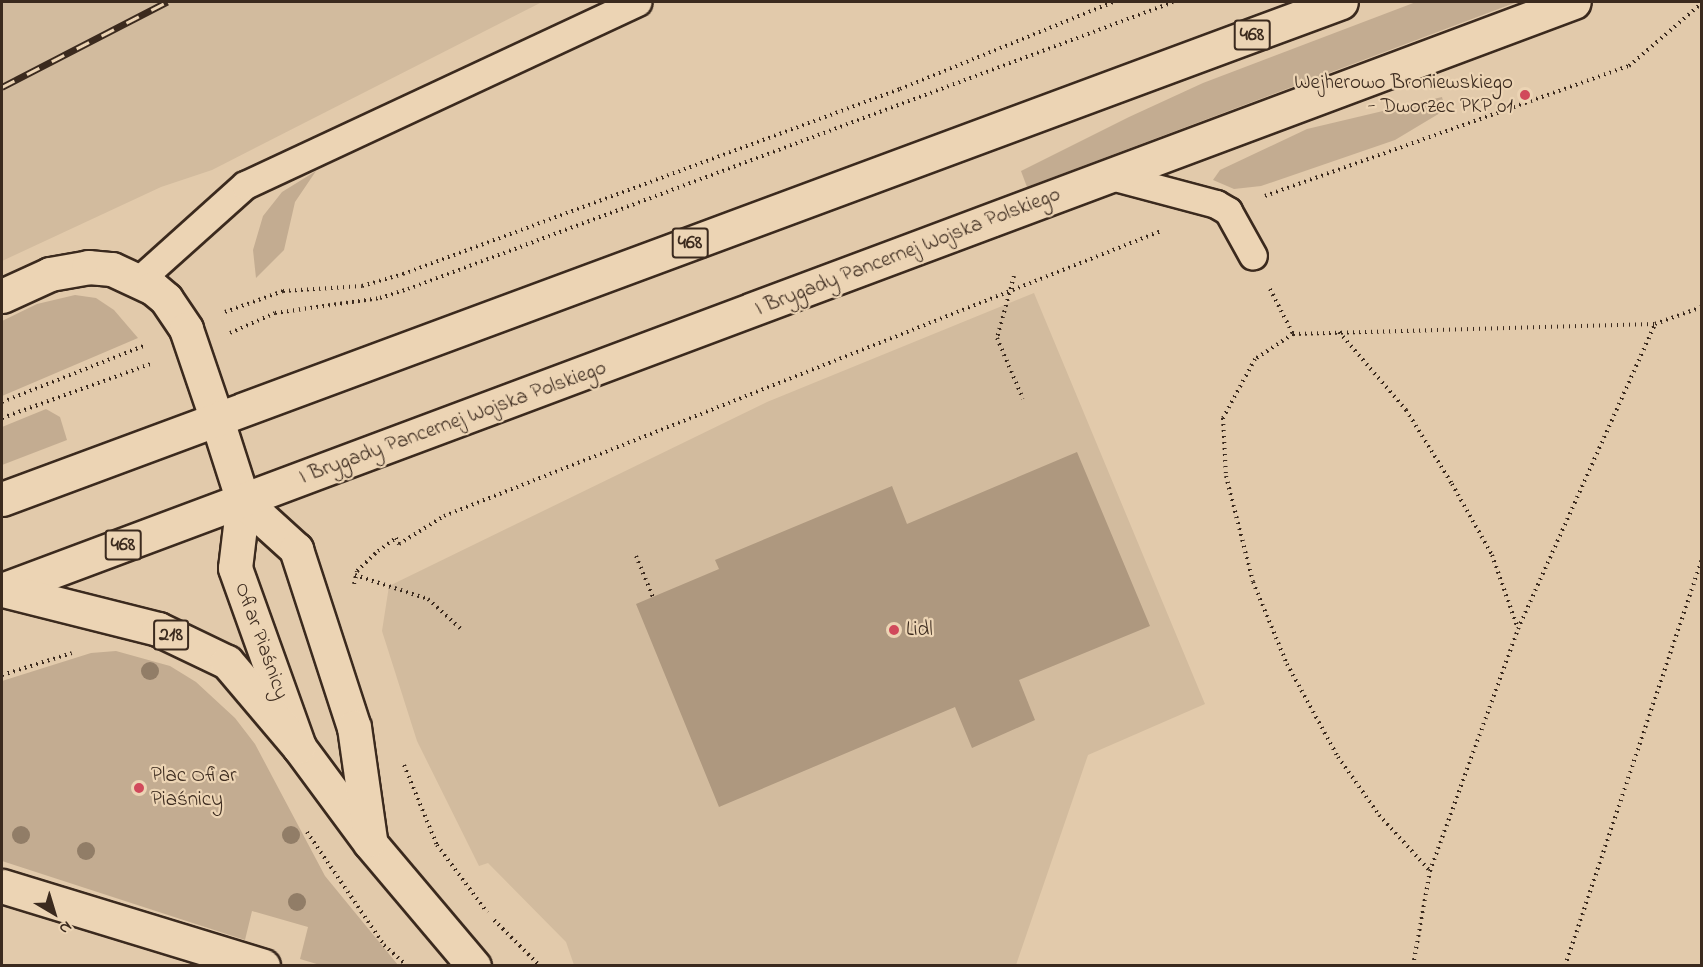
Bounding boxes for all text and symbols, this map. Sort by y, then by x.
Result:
road number: 468 [1232,18,1272,52]
place label: Wejherowo Broniewskiego - Dworzec PKP 01 [1294,70,1513,120]
marker: Wejherowo Broniewskiego - Dworzec PKP 01 [1518,88,1532,102]
street label: I Brygady Pancernej Wojska Polskiego [752,182,1064,322]
road number: 468 [670,226,710,260]
street label: I Brygady Pancernej Wojska Polskiego [296,356,610,490]
road number: 468 [104,528,142,562]
street label: Ofiar Piaśnicy [228,579,294,703]
place label: Lidl [906,617,933,643]
road number: 218 [153,618,189,652]
marker: Lidl [887,623,901,637]
place label: Plac Ofiar Piaśnicy [151,763,237,813]
marker: Plac Ofiar Piaśnicy [132,781,146,795]
north arrow [24,883,84,943]
text: N [53,914,77,940]

